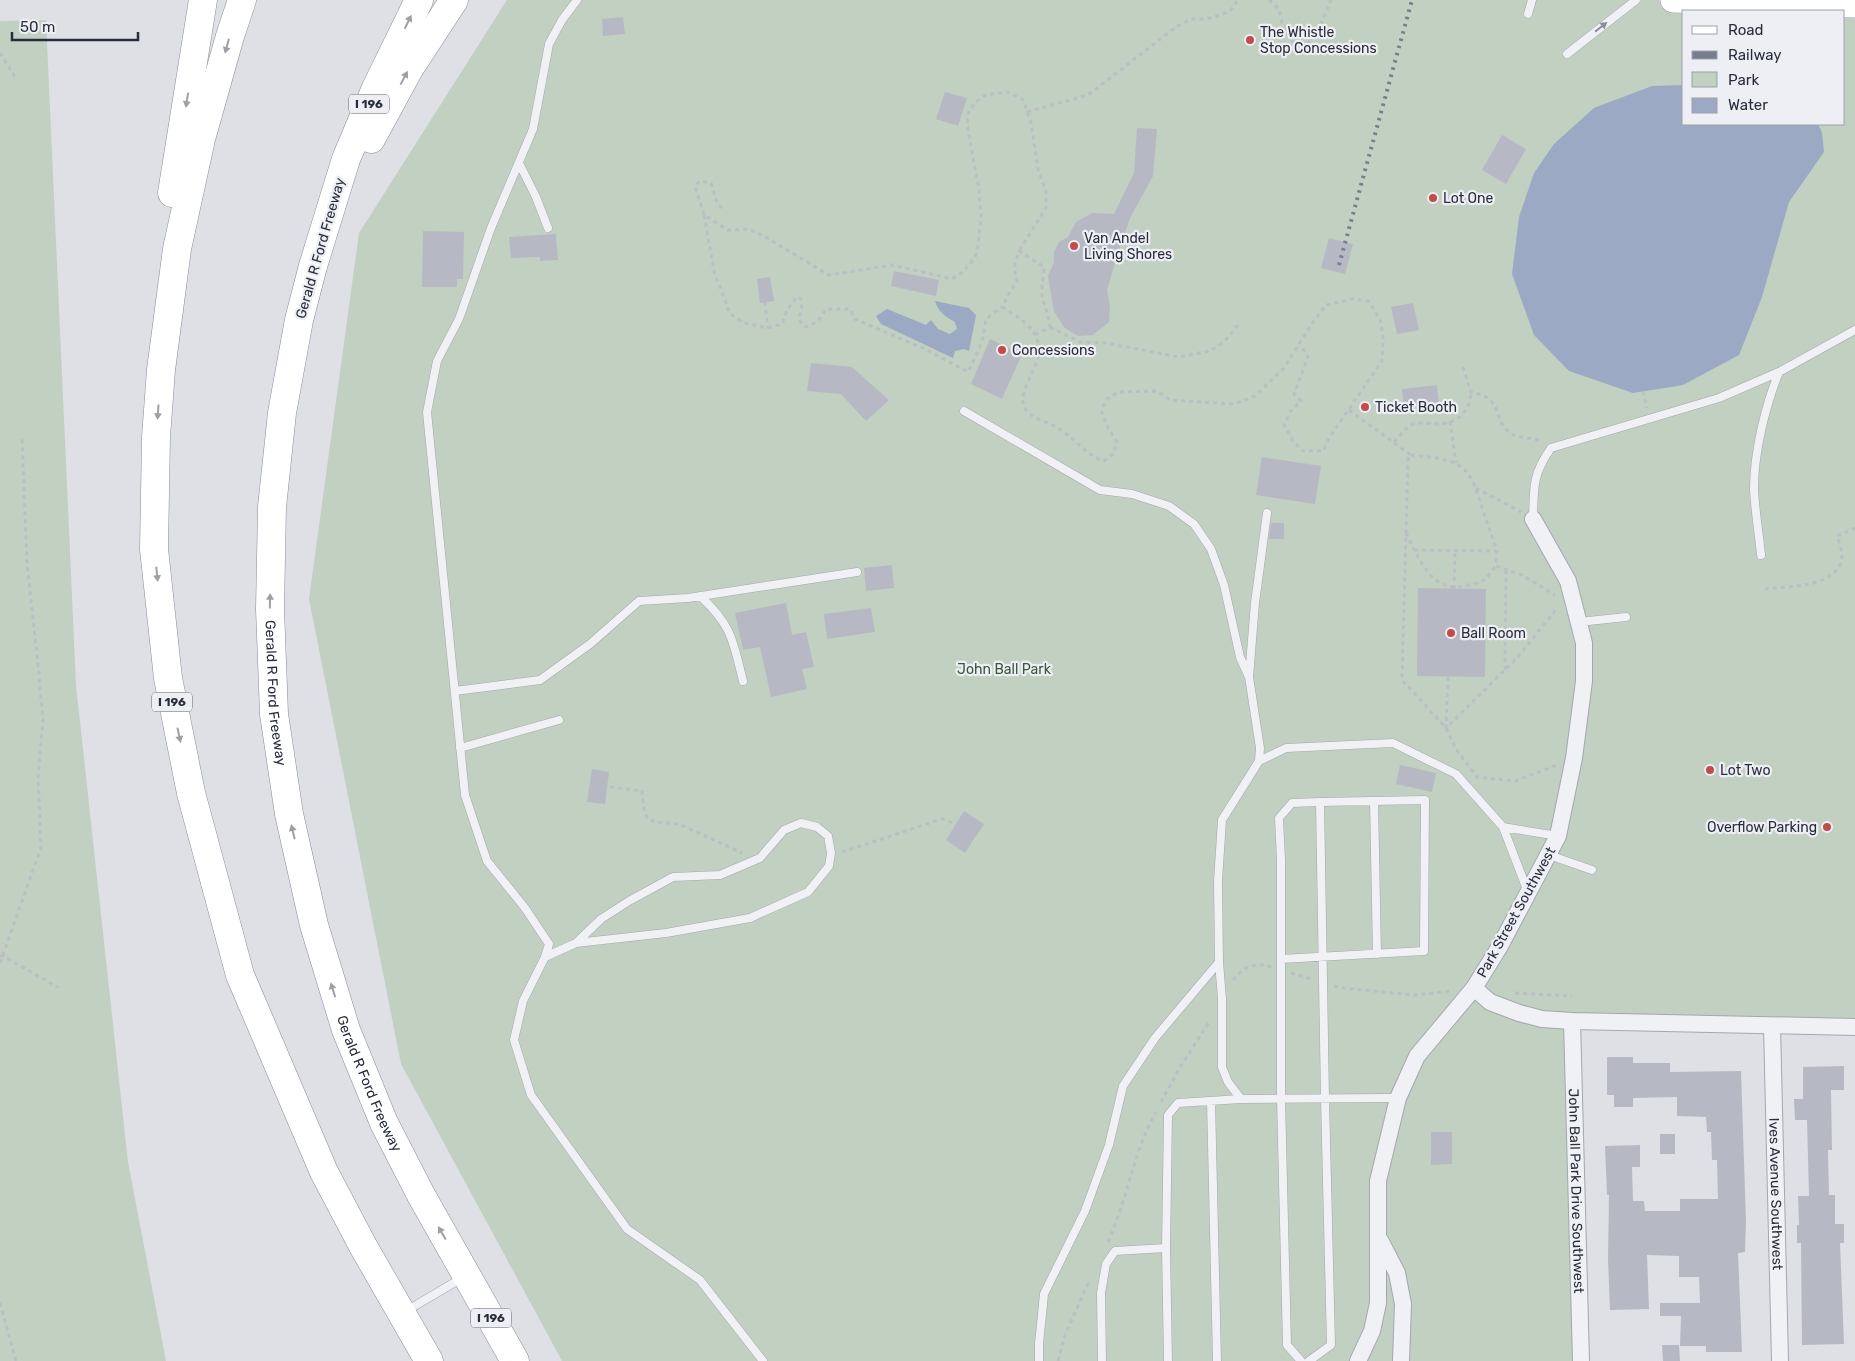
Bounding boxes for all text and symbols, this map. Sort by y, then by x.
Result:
scale bar [12,10,139,42]
legend [1682,10,1845,125]
one-way arrow [404,14,412,29]
text: 50 m [20,18,55,36]
text: Road [1728,21,1764,39]
one-way arrow [1594,22,1607,33]
place label: The Whistle Stop Concessions [1260,24,1377,57]
marker: The Whistle Stop Concessions [1244,34,1256,46]
one-way arrow [222,39,230,54]
text: Railway [1728,46,1782,64]
one-way arrow [400,70,408,85]
text: Park [1728,71,1759,89]
one-way arrow [183,92,191,108]
road number: I 196 [349,95,389,114]
text: Water [1728,96,1768,114]
street label: Gerald R Ford Freeway [292,175,349,321]
place label: Lot One [1443,190,1494,207]
marker: Lot One [1427,192,1439,204]
place label: Van Andel Living Shores [1084,230,1172,263]
marker: Van Andel Living Shores [1068,240,1080,252]
place label: Concessions [1012,342,1095,359]
marker: Concessions [996,344,1008,356]
place label: Ticket Booth [1375,399,1457,416]
marker: Ticket Booth [1359,401,1371,413]
one-way arrow [153,404,161,420]
one-way arrow [153,566,161,582]
one-way arrow [266,593,274,609]
street label: Gerald R Ford Freeway [261,620,290,767]
place label: Ball Room [1461,625,1526,642]
marker: Ball Room [1445,627,1457,639]
park label: John Ball Park [957,661,1052,678]
road number: I 196 [152,692,192,712]
one-way arrow [175,727,183,742]
place label: Lot Two [1720,762,1770,779]
marker: Lot Two [1704,764,1716,776]
place label: Overflow Parking [1707,819,1817,836]
marker: Overflow Parking [1821,821,1833,833]
one-way arrow [289,825,297,840]
street label: Park Street Southwest [1473,843,1560,981]
one-way arrow [329,982,336,997]
street label: Gerald R Ford Freeway [333,1014,405,1155]
street label: John Ball Park Drive Southwest [1565,1088,1587,1294]
street label: Ives Avenue Southwest [1765,1118,1786,1271]
one-way arrow [438,1226,447,1240]
road number: I 196 [471,1309,511,1328]

